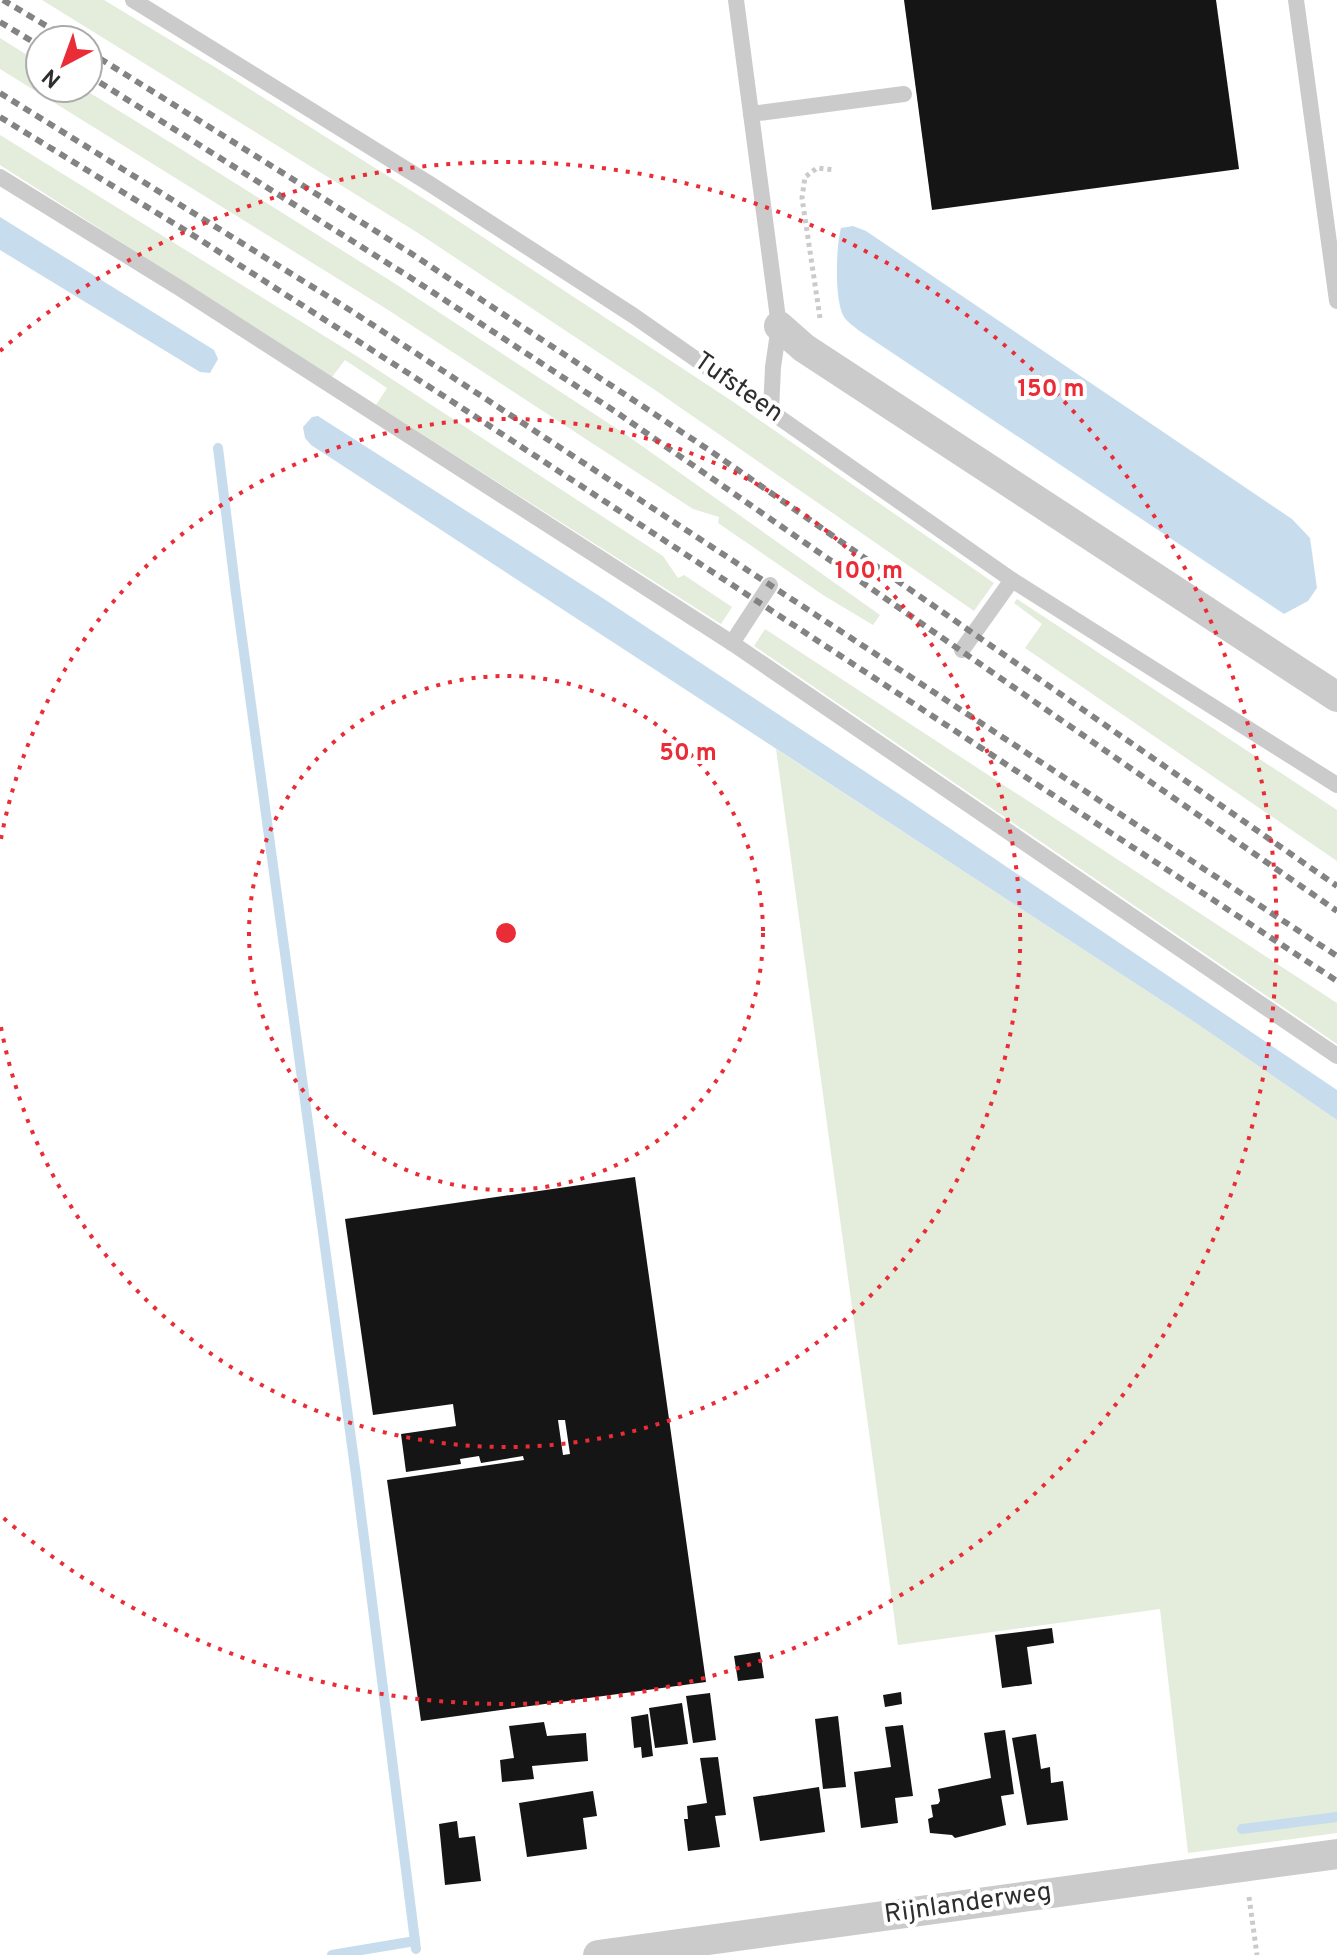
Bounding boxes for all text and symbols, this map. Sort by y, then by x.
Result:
north arrow [24,24,104,104]
text: N [38,62,67,93]
street label: Tufsteen [687,345,789,431]
text: 150 m [1017,375,1085,405]
text: 100 m [835,557,903,587]
text: 50 m [659,739,717,769]
centre of rings [492,919,520,947]
street label: Rijnlanderweg [882,1876,1054,1932]

